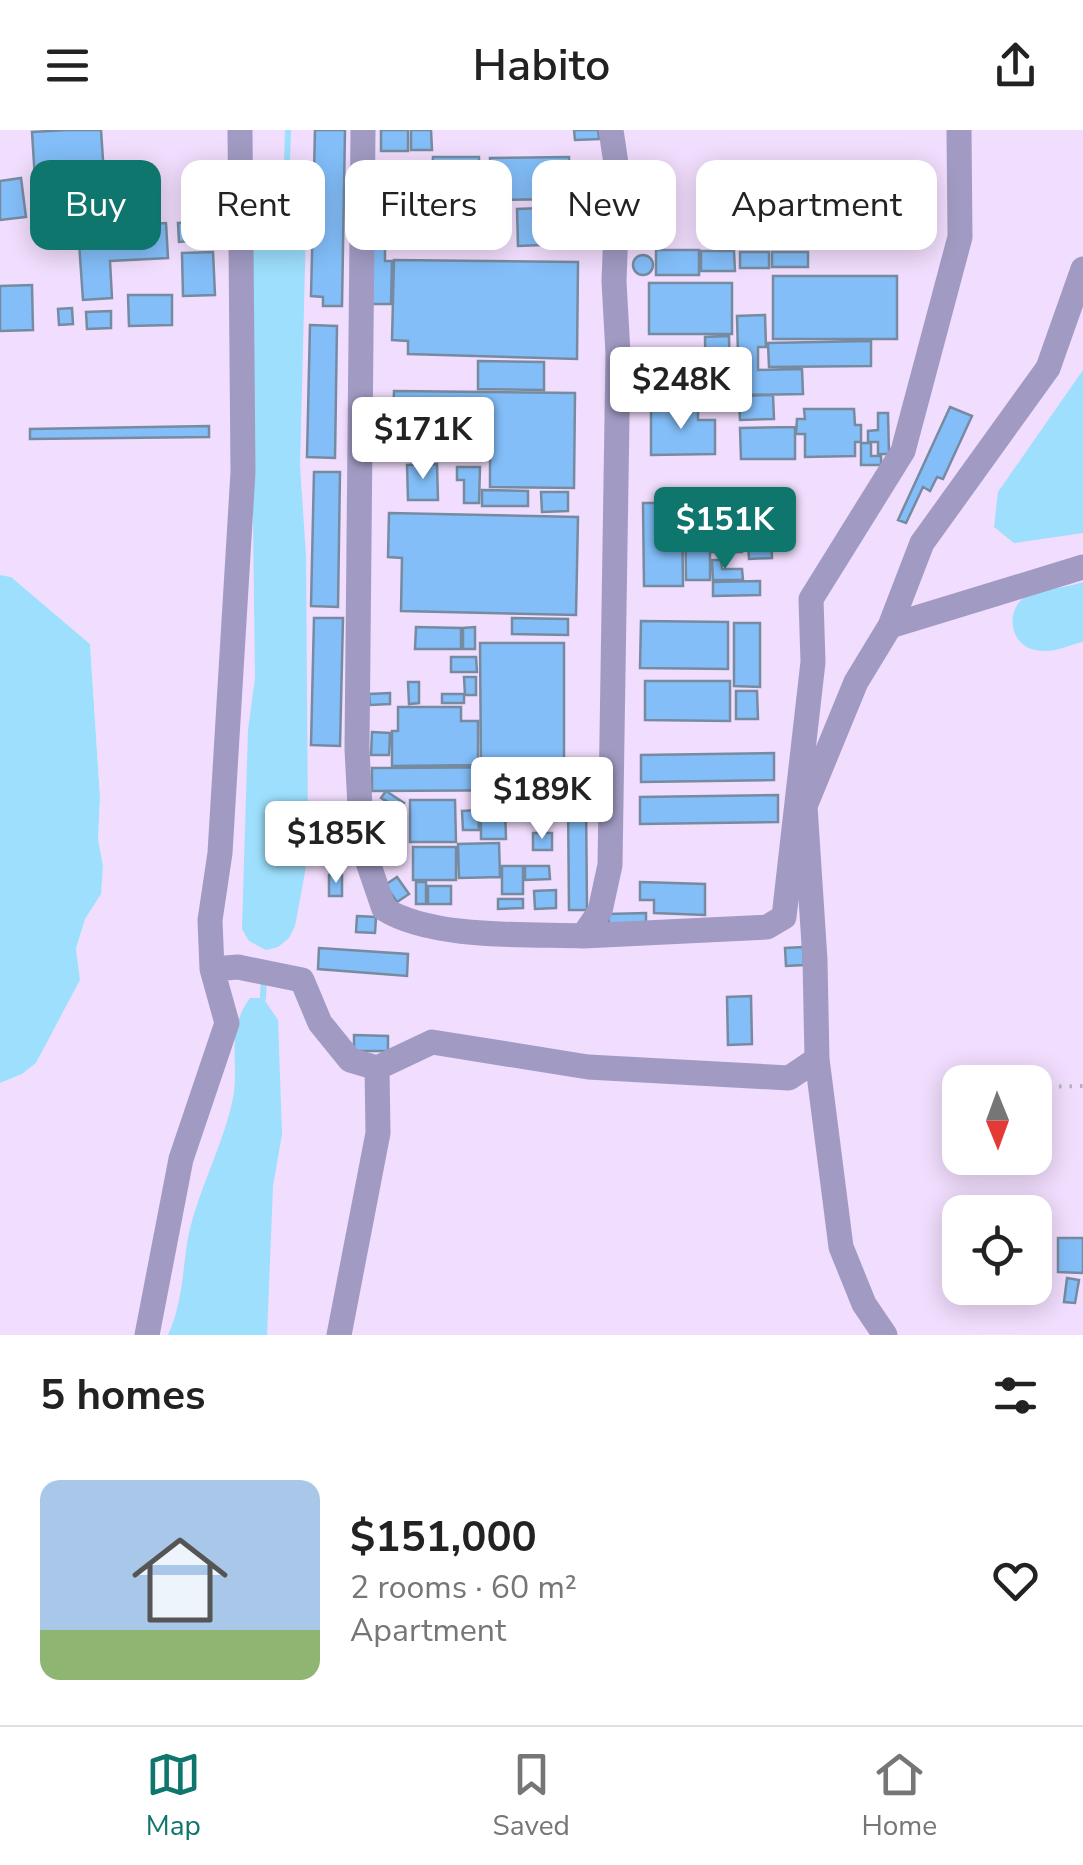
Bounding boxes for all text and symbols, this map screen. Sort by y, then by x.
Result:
text: Habito [473,35,610,96]
icon: menu [40,38,95,93]
icon: share [988,38,1043,93]
chip: Buy [30,160,161,250]
chip: Rent [181,160,325,250]
chip: Filters [345,160,512,250]
chip: New [532,160,676,250]
chip: Apartment [696,160,937,250]
pin: $248K [611,347,751,432]
text: $248K [632,358,730,401]
pin: $171K [353,397,493,482]
text: $171K [374,408,472,451]
pin: $151K [655,487,795,572]
text: $151K [676,498,774,541]
pin: $189K [472,757,612,842]
text: $189K [493,768,591,811]
pin: $185K [266,801,406,886]
text: $185K [287,812,385,855]
north arrow [942,1065,1052,1175]
map controls [942,1065,1052,1305]
button: locate [942,1195,1052,1305]
text: 5 homes [40,1367,205,1424]
icon: filters [988,1368,1043,1423]
text: $151,000 [350,1509,537,1566]
icon: home [120,1520,240,1640]
icon: heart [988,1553,1043,1608]
text: 2 rooms · 60 m² [350,1566,577,1609]
text: Apartment [350,1609,506,1652]
tab: Map [146,1747,201,1845]
tab: Saved [493,1747,570,1845]
tab: Home [861,1747,937,1845]

